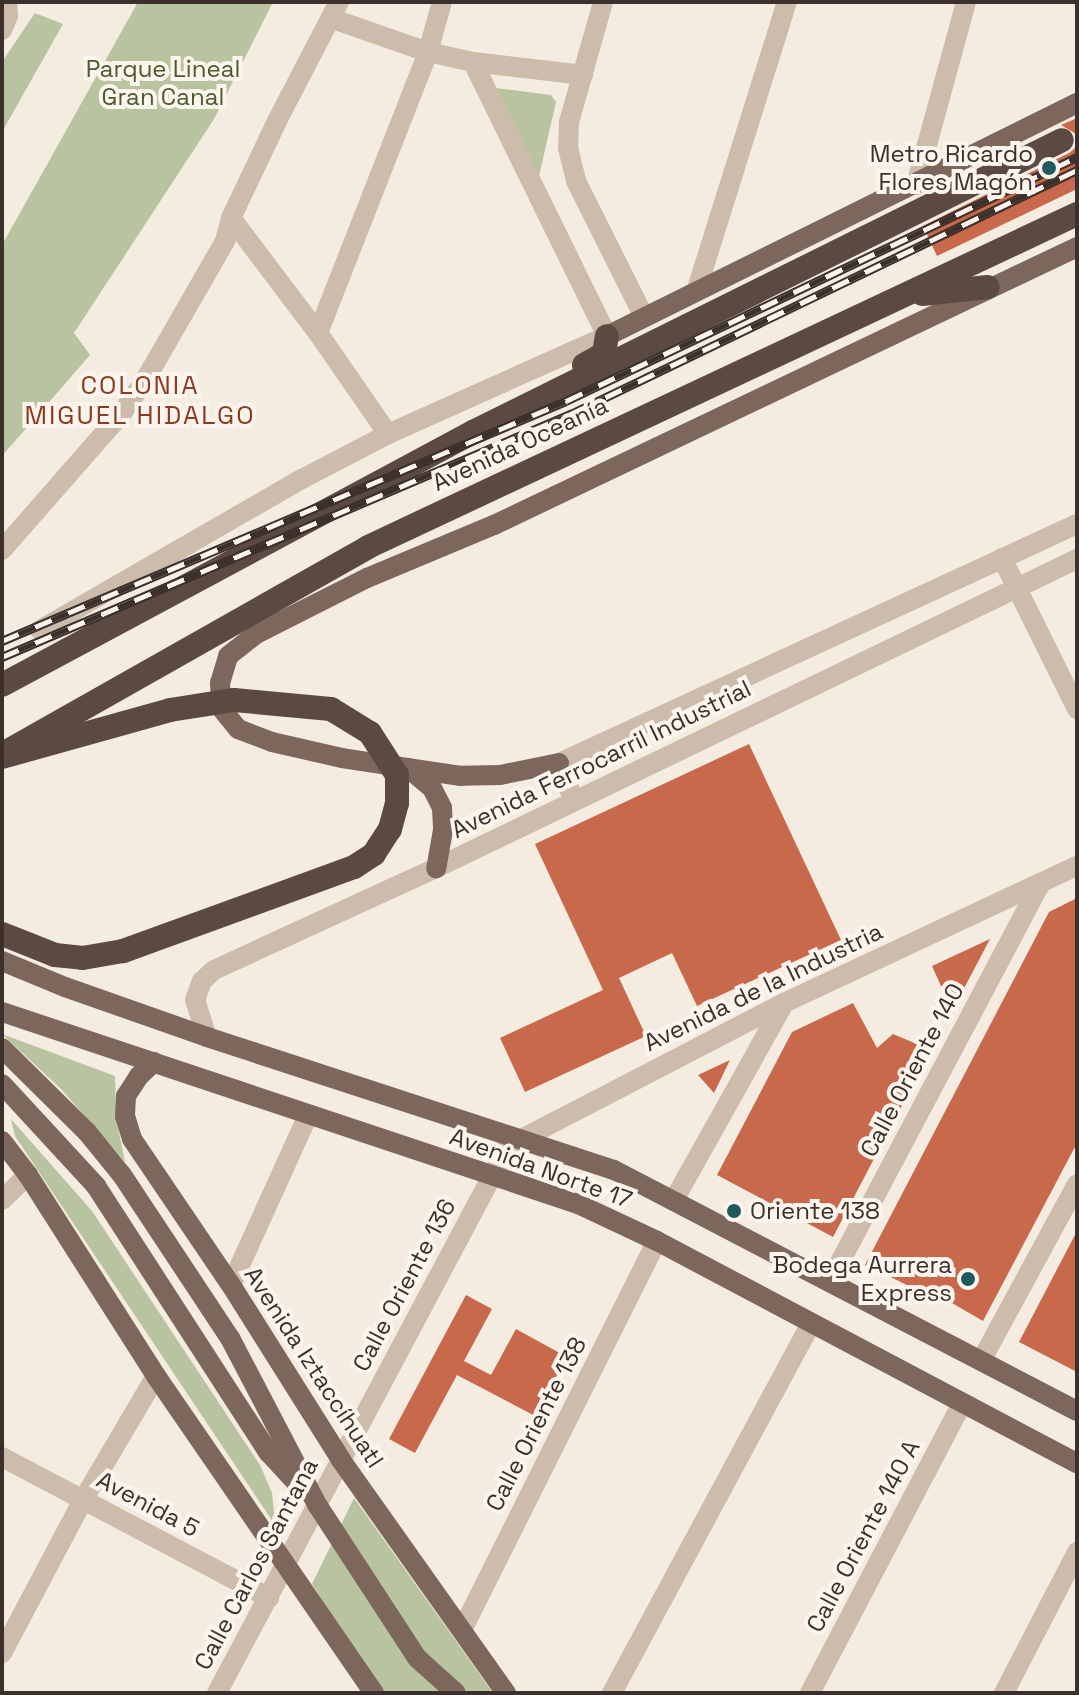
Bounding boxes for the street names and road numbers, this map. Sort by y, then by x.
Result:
street label: Avenida Oceanía [428,391,612,497]
street label: Avenida Ferrocarril Industrial [446,674,756,844]
street label: Avenida de la Industria [639,917,887,1057]
street label: Calle Oriente 140 [854,978,970,1162]
street label: Avenida Norte 17 [446,1122,636,1214]
street label: Calle Oriente 136 [346,1194,462,1376]
street label: Avenida Iztaccíhuatl [238,1261,390,1473]
street label: Calle Oriente 138 [480,1332,592,1516]
street label: Calle Oriente 140 A [800,1435,926,1637]
street label: Calle Carlos Santana [188,1453,324,1675]
street label: Avenida 5 [92,1465,204,1543]

